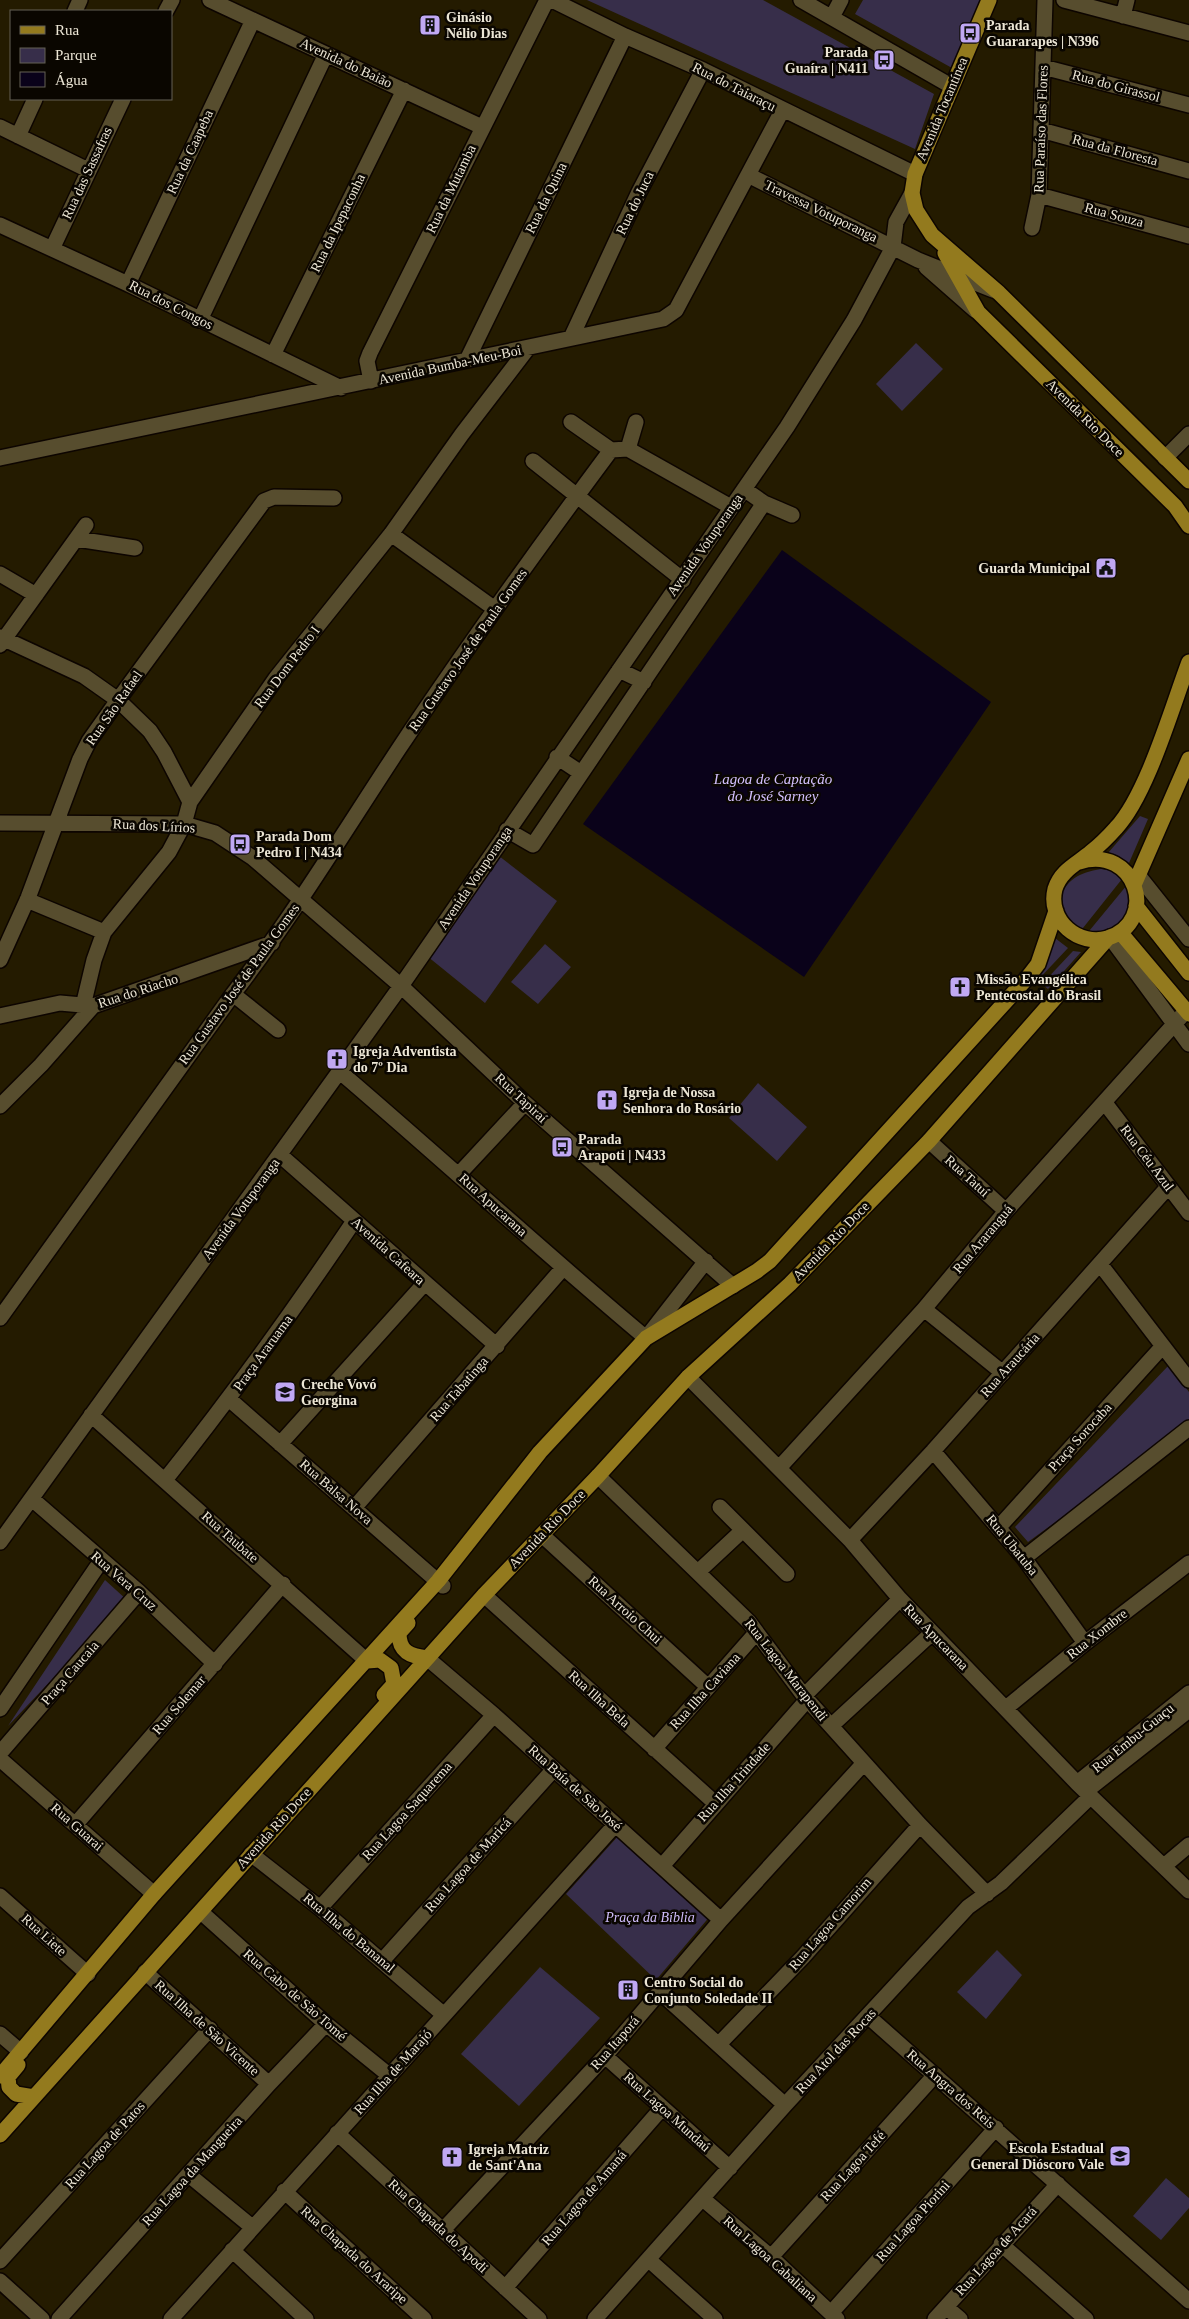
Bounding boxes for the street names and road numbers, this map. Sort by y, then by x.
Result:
street label: Avenida do Baião [297,35,395,91]
street label: Avenida Tocantínea [913,54,971,163]
street label: Rua do Taiaraçu [690,60,778,114]
street label: Rua Paraíso das Flores [1031,65,1051,193]
street label: Rua do Girassol [1070,67,1162,105]
street label: Rua da Caapeba [164,107,216,196]
street label: Rua das Sassafras [59,124,115,222]
street label: Rua da Floresta [1071,131,1160,169]
street label: Rua da Mutamba [423,142,479,236]
street label: Rua da Quina [522,159,570,236]
street label: Rua do Juca [613,168,657,237]
street label: Rua da Ipepaconha [308,171,369,275]
street label: Travessa Votuporanga [762,177,881,245]
street label: Rua Souza [1083,200,1146,230]
street label: Rua dos Congos [127,277,215,333]
street label: Avenida Bumba-Meu-Boi [377,343,523,387]
street label: Avenida Rio Doce [1043,376,1127,460]
street label: Avenida Votuporanga [664,491,746,599]
street label: Rua Gustavo José de Paula Gomes [406,566,530,734]
street label: Rua Dom Pedro I [251,623,323,711]
street label: Rua São Rafael [83,668,145,748]
street label: Rua dos Lírios [112,816,196,836]
street label: Avenida Votuporanga [435,823,515,932]
street label: Rua Gustavo José de Paula Gomes [176,901,302,1067]
street label: Rua do Riacho [96,971,180,1011]
street label: Rua Tapiraí [492,1070,550,1126]
street label: Rua Céu Azul [1117,1122,1177,1194]
street label: Rua Tatuí [942,1152,992,1200]
street label: Avenida Votuporanga [199,1155,283,1262]
street label: Rua Apucarana [456,1171,531,1240]
street label: Avenida Rio Doce [790,1199,872,1283]
street label: Rua Araranguá [950,1201,1016,1276]
street label: Avenida Cafeara [348,1214,428,1288]
street label: Praça Araruama [231,1312,296,1394]
street label: Rua Araucária [978,1330,1043,1400]
street label: Rua Tabatinga [427,1353,492,1424]
street label: Praça Sorocaba [1045,1399,1115,1474]
street label: Rua Balsa Nova [297,1456,376,1528]
street label: Avenida Rio Doce [506,1487,588,1571]
street label: Rua Taubate [199,1508,261,1566]
street label: Rua Ubatuba [983,1512,1041,1579]
street label: Rua Vera Cruz [88,1548,160,1614]
street label: Rua Arroio Chui [585,1573,665,1647]
street label: Rua Apucarana [901,1601,972,1674]
street label: Rua Xombre [1064,1606,1130,1662]
street label: Rua Lagoa Marapendi [742,1616,831,1724]
street label: Praça Caucaia [38,1637,102,1708]
street label: Rua Ilha Caviana [667,1649,744,1732]
street label: Rua Ilha Bela [565,1668,633,1731]
street label: Rua Solemar [149,1672,209,1737]
street label: Rua Embu-Guaçu [1089,1700,1177,1776]
street label: Rua Ilha Trindade [695,1739,773,1825]
street label: Rua Baía de São José [525,1742,625,1834]
street label: Rua Lagoa Saquarema [359,1758,455,1863]
street label: Avenida Rio Doce [234,1785,314,1871]
street label: Rua Guarai [48,1800,106,1854]
street label: Rua Lagoa de Maricá [422,1814,515,1915]
street label: Rua Lagoa Camorim [786,1875,874,1973]
street label: Rua Ilha do Bananal [300,1890,398,1976]
street label: Rua Liete [19,1911,69,1959]
street label: Rua Cabo de São Tomé [240,1946,350,2044]
street label: Rua Ilha de São Vicente [152,1977,262,2079]
street label: Rua Atol das Rocas [793,2006,879,2096]
street label: Rua Itaporá [588,2013,643,2073]
street label: Rua Ilha de Marajó [351,2027,435,2117]
street label: Rua Angra dos Reis [904,2047,998,2131]
street label: Rua Lagoa Mundaú [621,2069,713,2155]
street label: Rua Lagoa de Patos [62,2099,148,2191]
street label: Rua Lagoa da Mangueira [139,2113,246,2229]
street label: Rua Lagoa Tefé [818,2128,888,2204]
street label: Rua Lagoa de Amaná [539,2147,630,2249]
street label: Rua Chapada do Apodi [385,2176,491,2276]
street label: Rua Lagoa Piorini [873,2178,953,2264]
street label: Rua Chapada do Araripe [298,2203,410,2307]
street label: Rua Lagoa de Acará [952,2203,1040,2298]
street label: Rua Lagoa Cabaliana [720,2213,820,2305]

